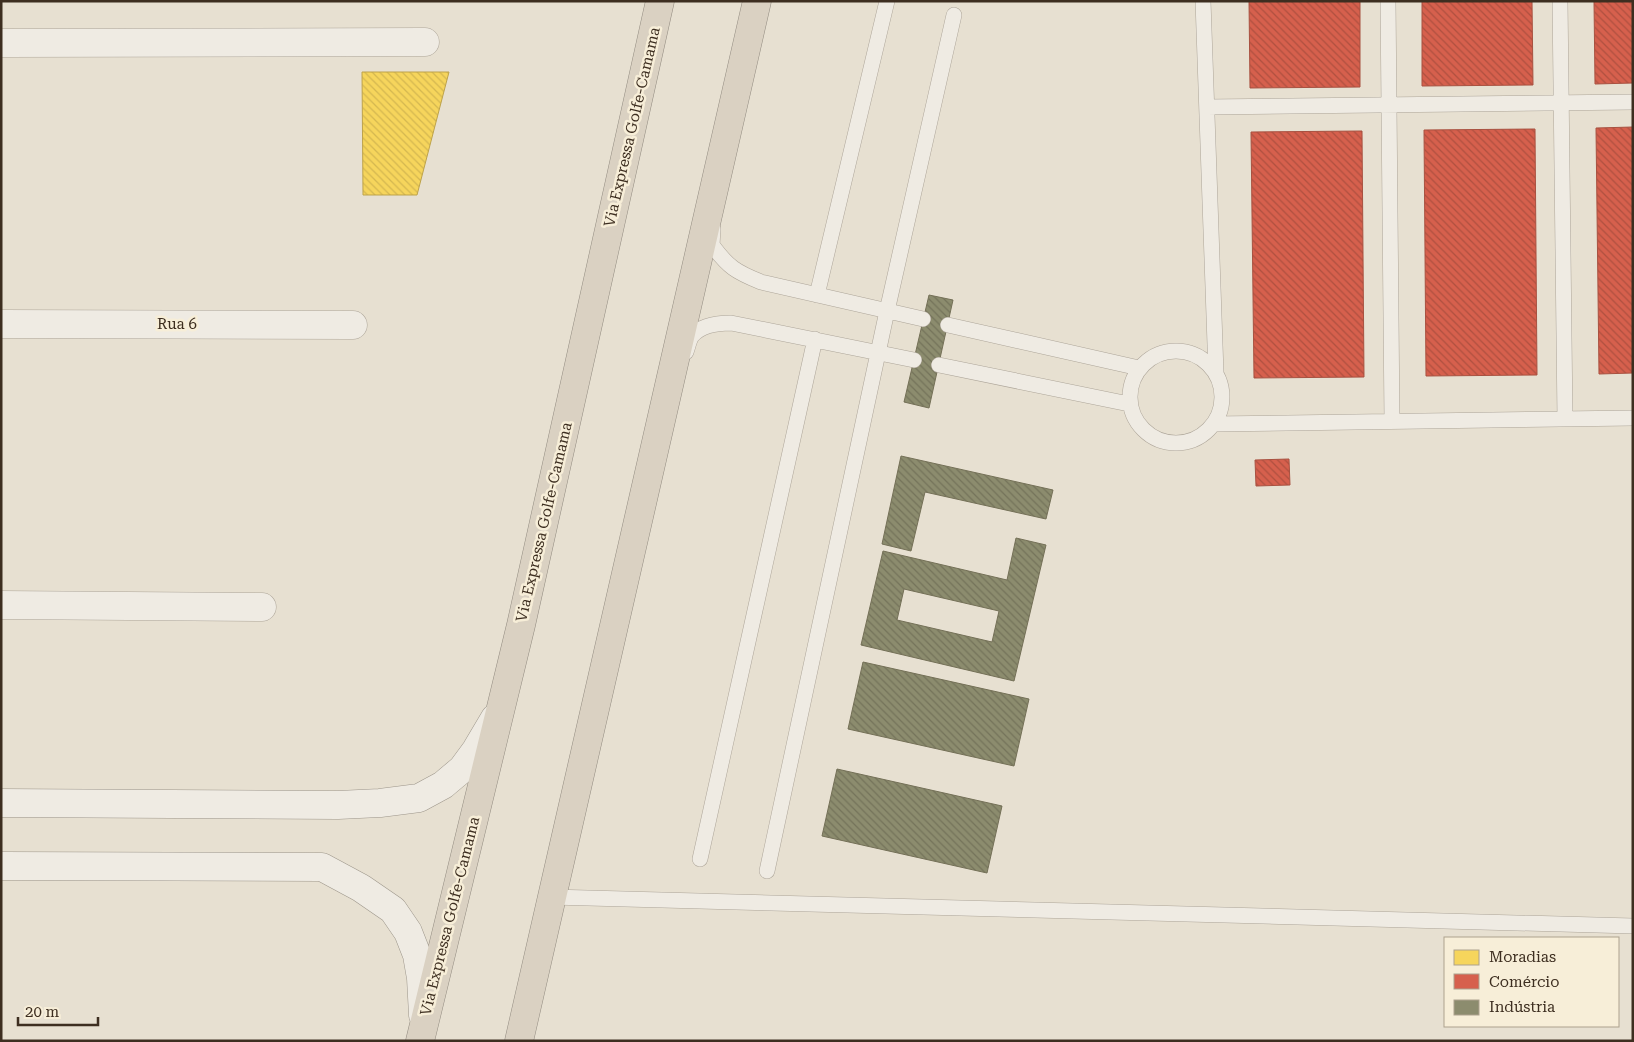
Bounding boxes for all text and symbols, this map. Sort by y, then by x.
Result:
street label: Via Expressa Golfe-Camama [600,25,664,229]
street label: Rua 6 [157,315,197,333]
street label: Via Expressa Golfe-Camama [512,420,576,624]
street label: Via Expressa Golfe-Camama [417,815,483,1017]
legend [1444,937,1619,1027]
text: Moradias [1489,948,1556,966]
text: Comércio [1489,973,1559,991]
scale bar [18,994,98,1026]
text: Indústria [1489,998,1555,1016]
text: 20 m [25,1003,60,1021]

